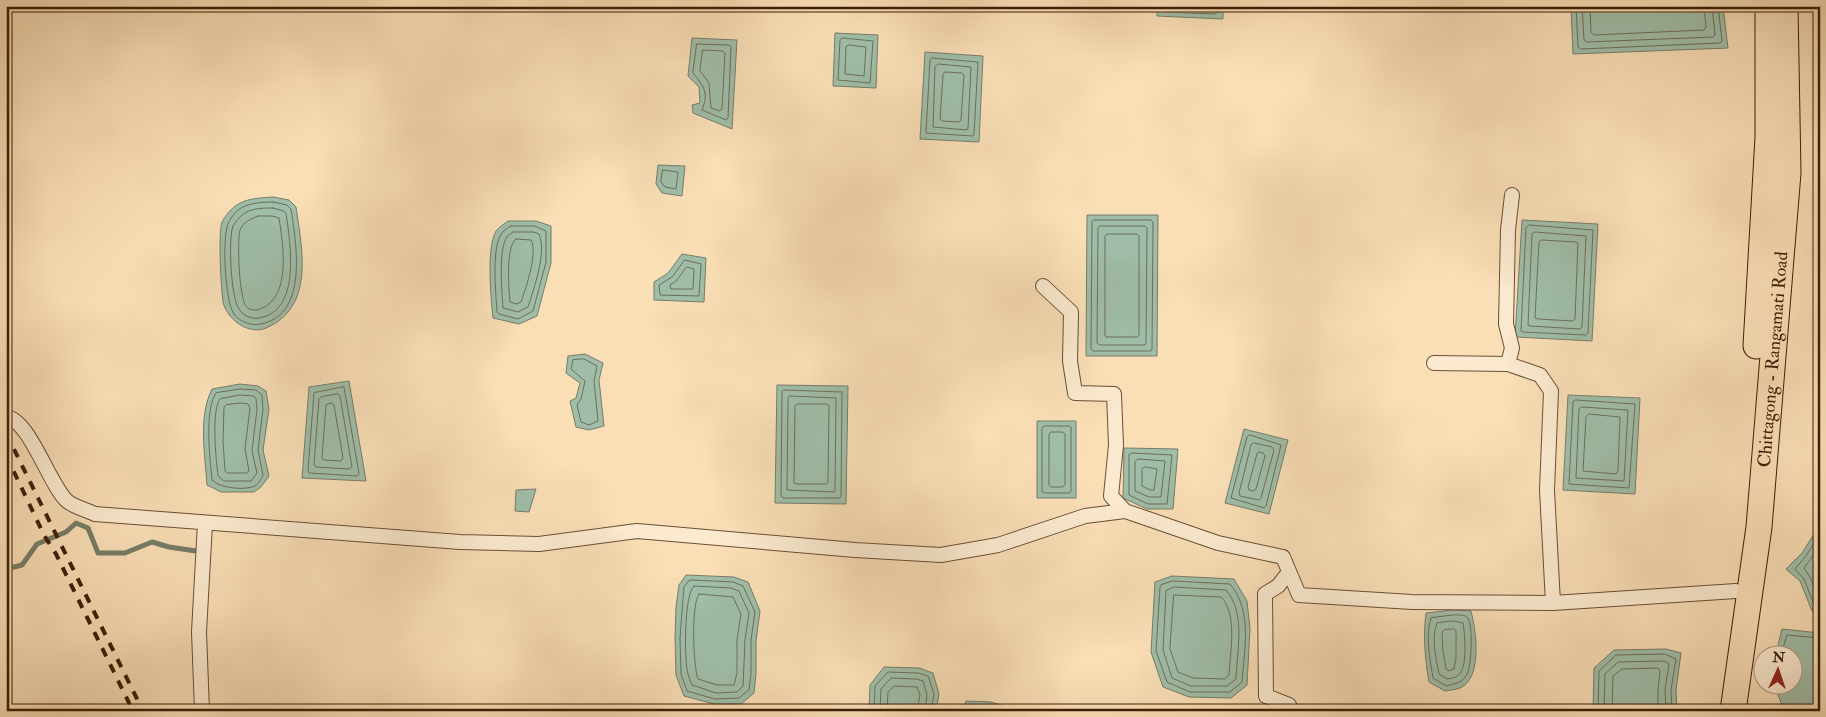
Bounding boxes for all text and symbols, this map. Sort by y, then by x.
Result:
street label: Chittagong - Rangamati Road [1753,250,1794,468]
north arrow [1754,644,1804,694]
text: N [1771,649,1786,666]

